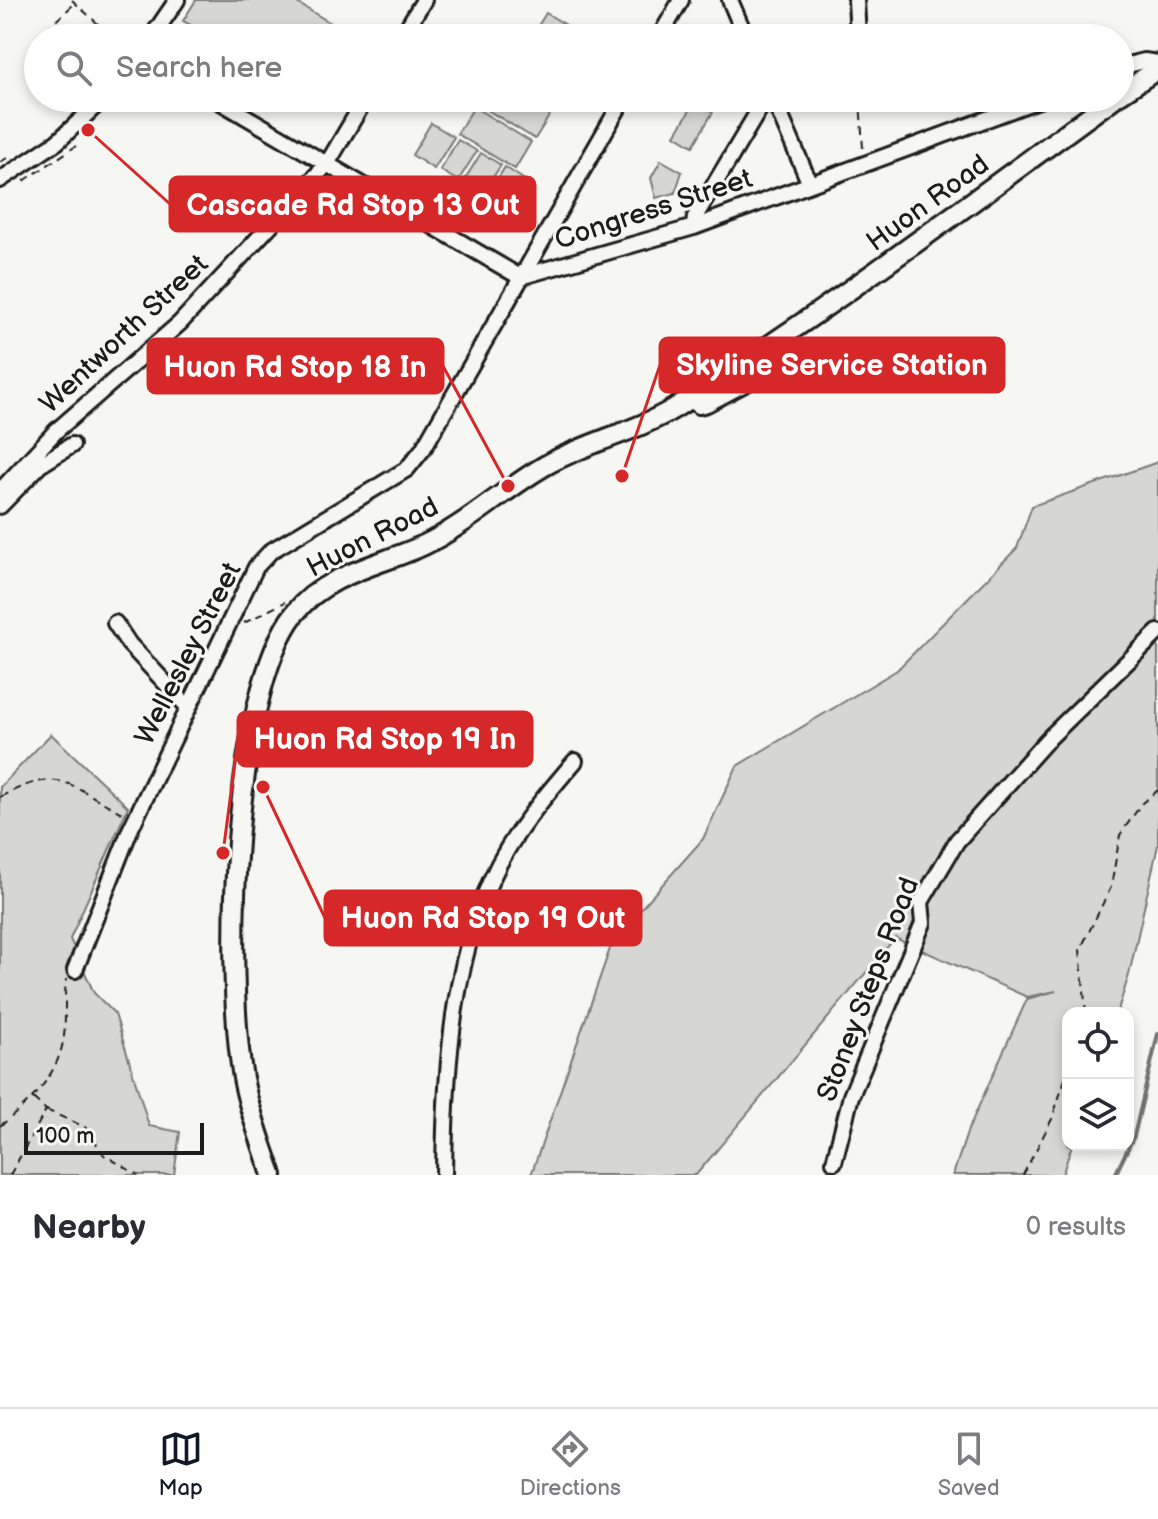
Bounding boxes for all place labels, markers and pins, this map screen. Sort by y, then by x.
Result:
callout: Cascade Rd Stop 13 Out [170,177,535,231]
callout: Skyline Service Station [660,338,1004,392]
callout: Huon Rd Stop 18 In [148,339,443,393]
callout: Huon Rd Stop 19 In [238,712,532,766]
callout: Huon Rd Stop 19 Out [325,891,641,945]

